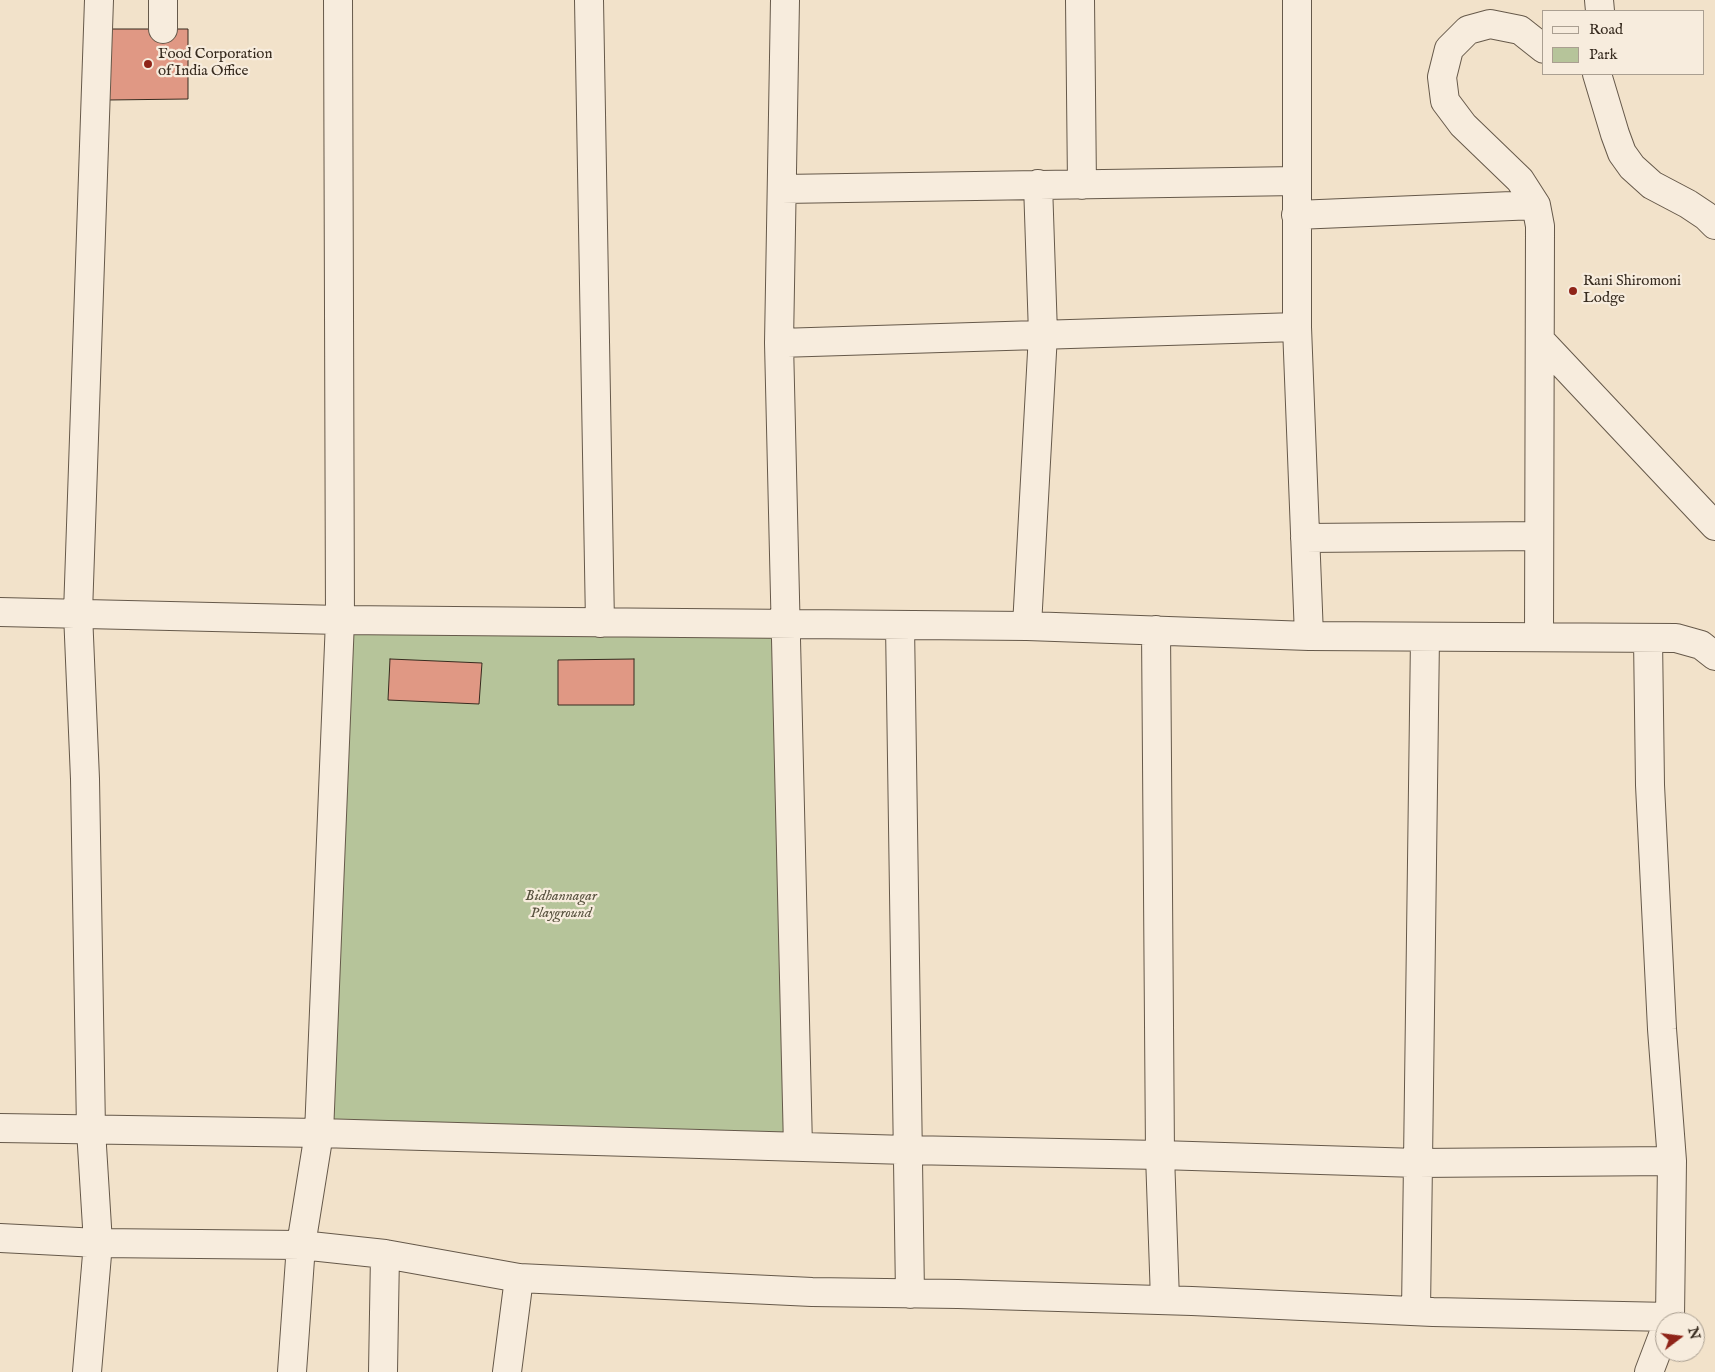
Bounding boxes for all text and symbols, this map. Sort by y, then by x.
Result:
legend [1542,10,1705,75]
text: Road [1589,20,1623,39]
text: Park [1589,45,1618,64]
place label: Food Corporation of India Office [158,46,272,81]
marker: Food Corporation of India Office [142,58,154,70]
place label: Rani Shiromoni Lodge [1583,273,1681,308]
marker: Rani Shiromoni Lodge [1567,285,1579,297]
park label: Bidhannagar Playground [525,888,597,923]
north arrow [1655,1312,1705,1362]
text: N [1683,1325,1704,1342]

